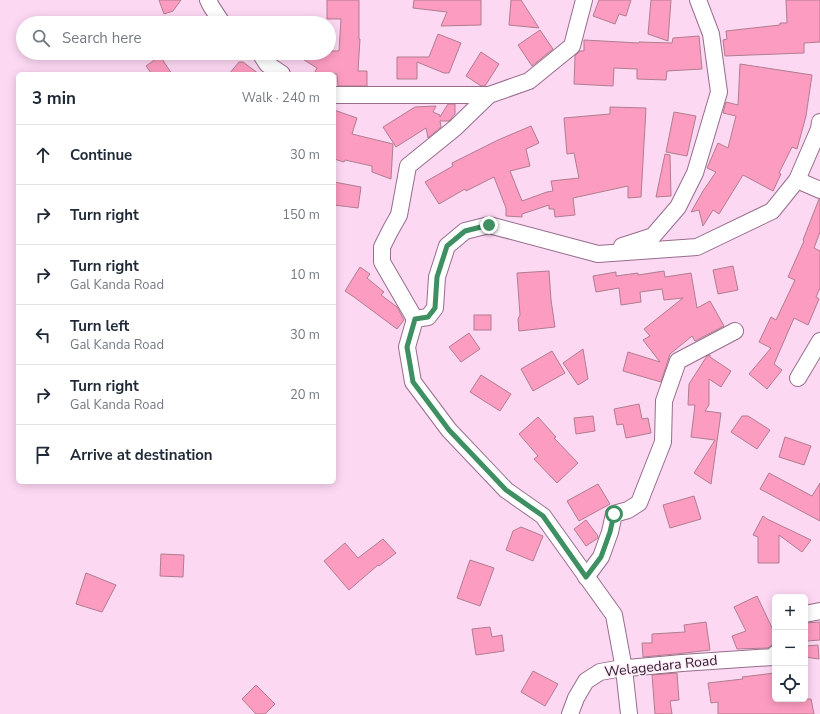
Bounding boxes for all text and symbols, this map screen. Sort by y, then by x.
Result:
search box [16,16,336,60]
icon: search [30,27,52,49]
text: Search here [62,28,142,48]
text: 3 min [32,87,76,110]
text: Walk · 240 m [242,89,320,107]
icon: ahead [32,144,54,166]
text: Continue [70,145,132,165]
text: 30 m [290,146,320,164]
icon: right [32,204,54,226]
text: Turn right [70,205,139,225]
text: 150 m [282,206,320,224]
route end [480,216,498,234]
text: Turn right [70,256,139,276]
icon: right [32,264,54,286]
text: 10 m [290,266,320,284]
text: Gal Kanda Road [70,276,164,294]
text: Turn left [70,316,129,336]
icon: left [32,324,54,346]
text: 30 m [290,326,320,344]
text: Gal Kanda Road [70,336,164,354]
text: Turn right [70,376,139,396]
icon: right [32,384,54,406]
text: 20 m [290,386,320,404]
text: Gal Kanda Road [70,396,164,414]
icon: arrive [32,444,54,466]
text: Arrive at destination [70,445,213,465]
route start [605,505,623,523]
map controls [772,594,808,702]
button: + [772,594,808,630]
button: − [772,630,808,666]
street label: Welagedara Road [604,651,718,681]
button: locate [772,666,808,702]

